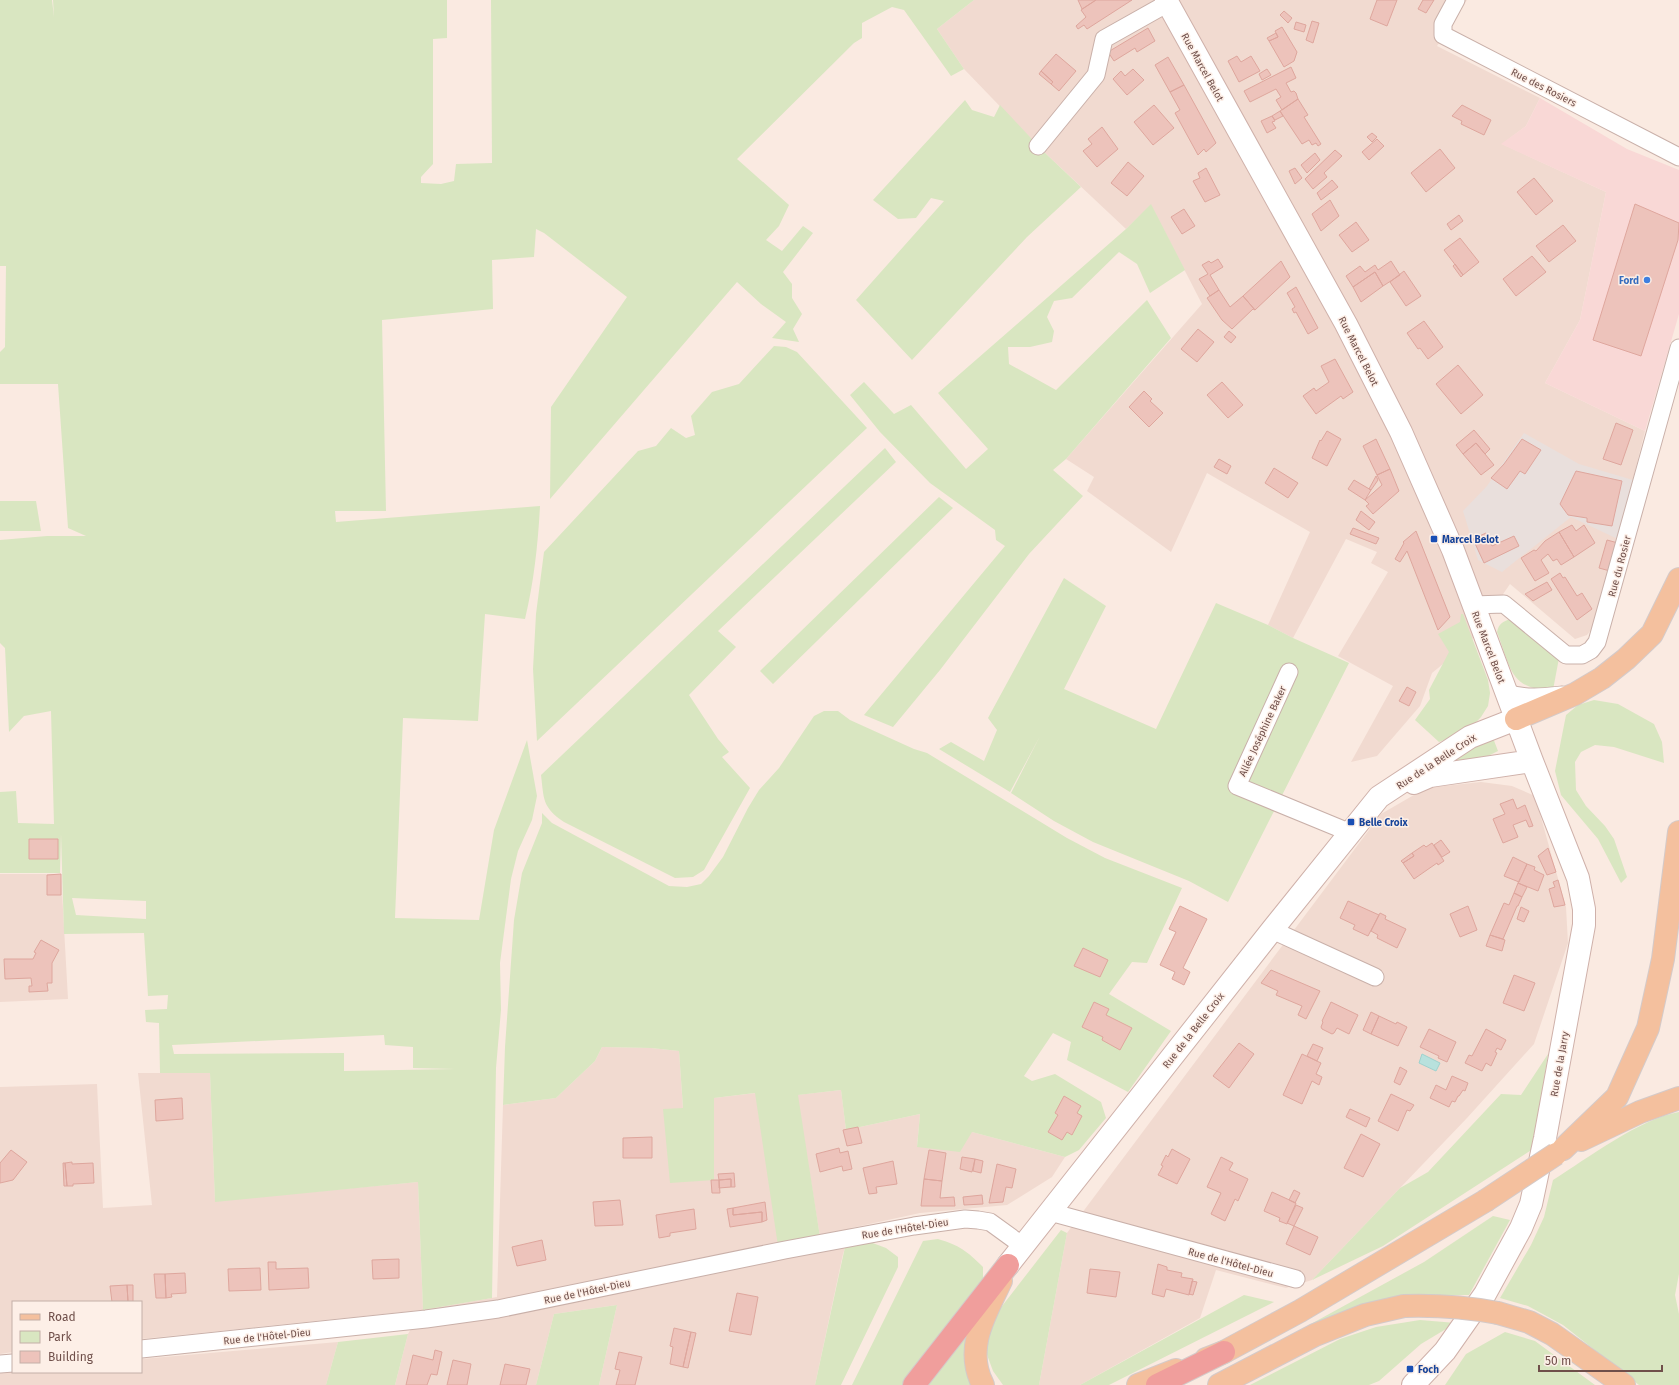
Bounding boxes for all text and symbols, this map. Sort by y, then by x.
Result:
street label: Rue Marcel Belot [1178,31,1226,104]
street label: Rue des Rosiers [1509,66,1579,110]
place label: Ford [1619,275,1639,287]
marker: Ford [1642,275,1652,285]
street label: Rue Marcel Belot [1335,315,1381,388]
marker: Marcel Belot [1429,534,1439,544]
place label: Marcel Belot [1442,534,1499,546]
street label: Rue du Rosier [1606,534,1634,598]
street label: Rue Marcel Belot [1469,610,1507,685]
street label: Allée Joséphine Baker [1237,684,1289,779]
street label: Rue de la Belle Croix [1394,731,1479,792]
marker: Belle Croix [1346,817,1356,827]
place label: Belle Croix [1359,817,1408,829]
street label: Rue de la Belle Croix [1160,990,1227,1071]
street label: Rue de la Jarry [1548,1030,1572,1098]
street label: Rue de l'Hôtel-Dieu [861,1216,950,1242]
street label: Rue de l'Hôtel-Dieu [1187,1246,1275,1280]
street label: Rue de l'Hôtel-Dieu [543,1277,631,1307]
legend [12,1301,142,1373]
text: Road [48,1310,76,1324]
street label: Rue de l'Hôtel-Dieu [223,1326,311,1348]
text: Park [48,1330,72,1344]
scale bar [1539,1347,1662,1373]
text: Building [48,1350,94,1364]
text: 50 m [1545,1354,1571,1368]
marker: Foch [1405,1364,1415,1374]
place label: Foch [1418,1364,1439,1376]

